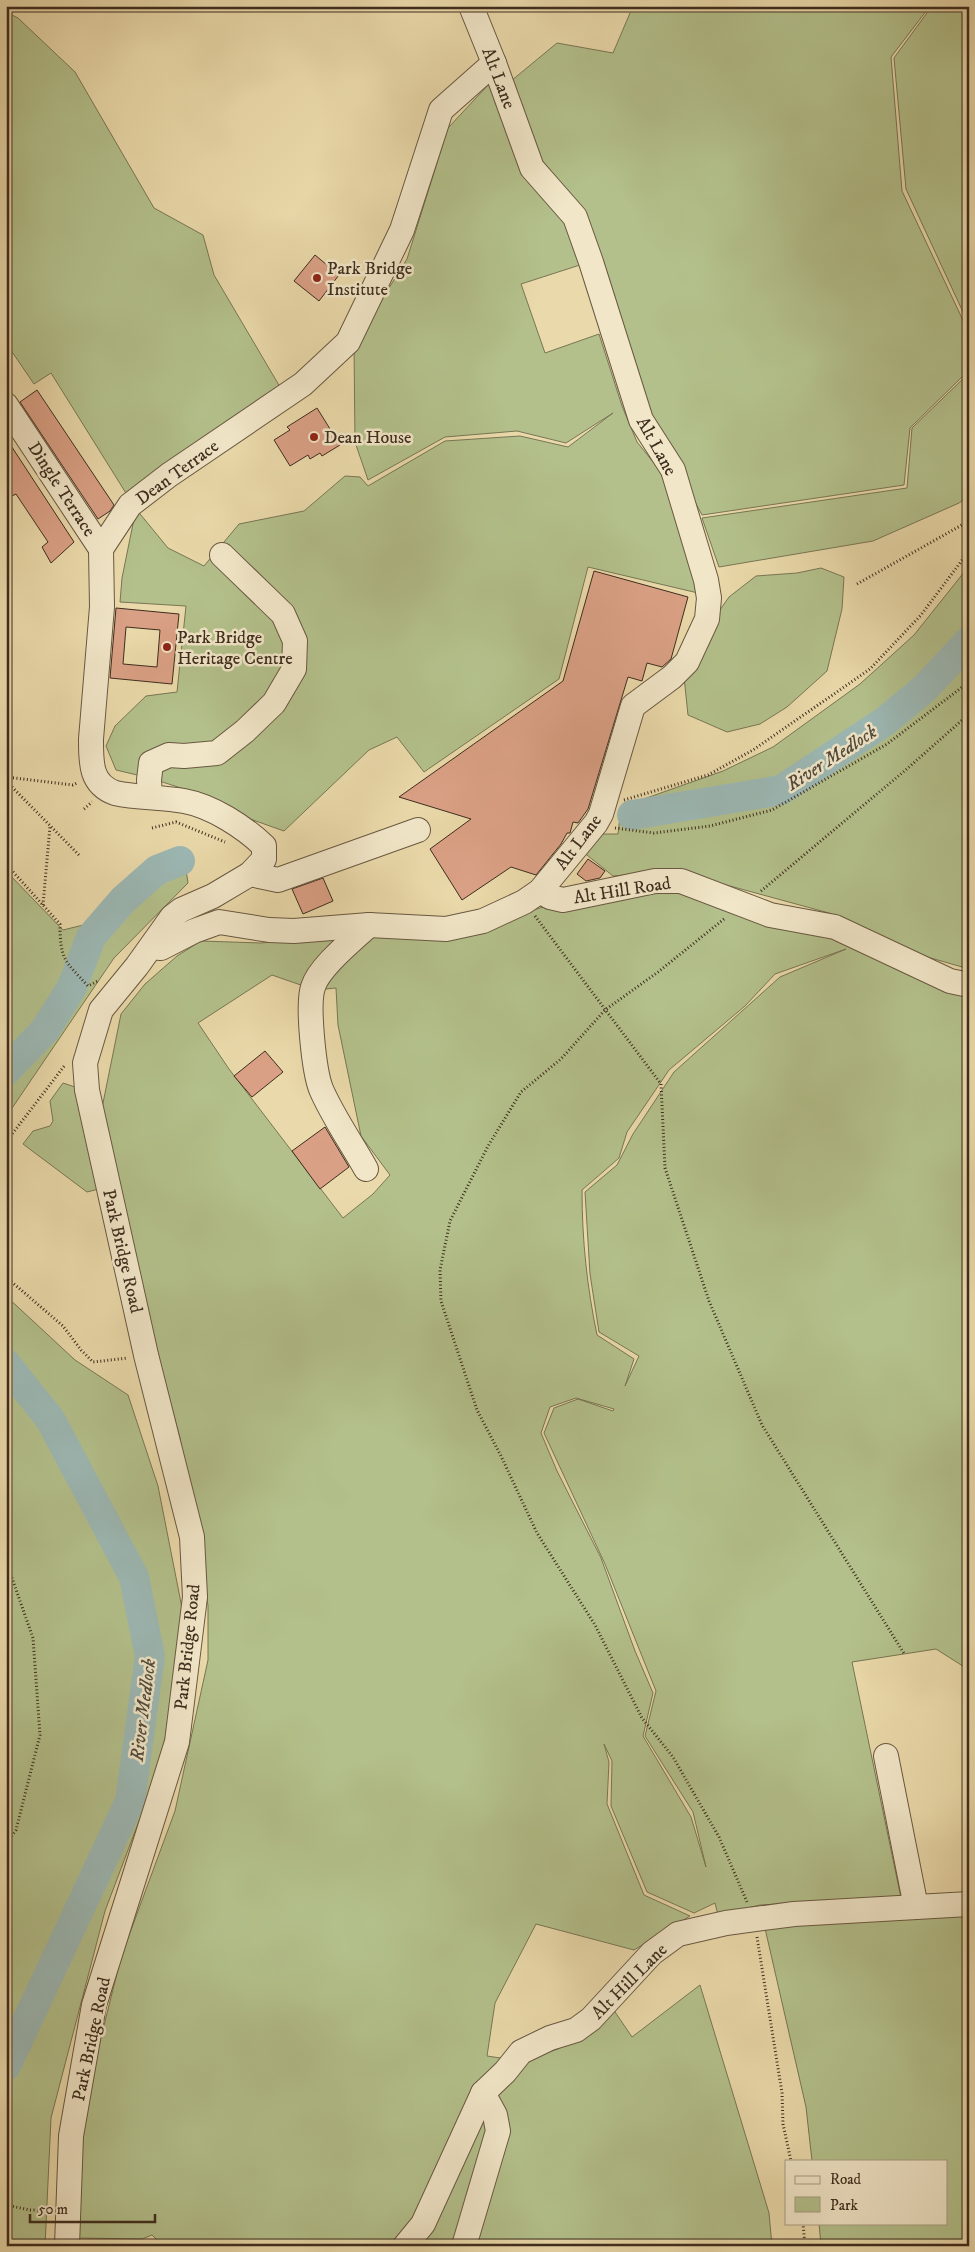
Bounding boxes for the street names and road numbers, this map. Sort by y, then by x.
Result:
street label: Alt Lane [476,45,520,112]
street label: Alt Lane [631,413,681,480]
street label: Dean Terrace [132,435,223,510]
street label: Dingle Terrace [22,438,100,541]
street label: Alt Lane [551,810,607,875]
street label: Alt Hill Road [572,872,672,910]
street label: Park Bridge Road [97,1187,147,1315]
street label: Park Bridge Road [170,1583,206,1711]
street label: Alt Hill Lane [587,1939,672,2024]
street label: Park Bridge Road [68,1975,116,2103]

